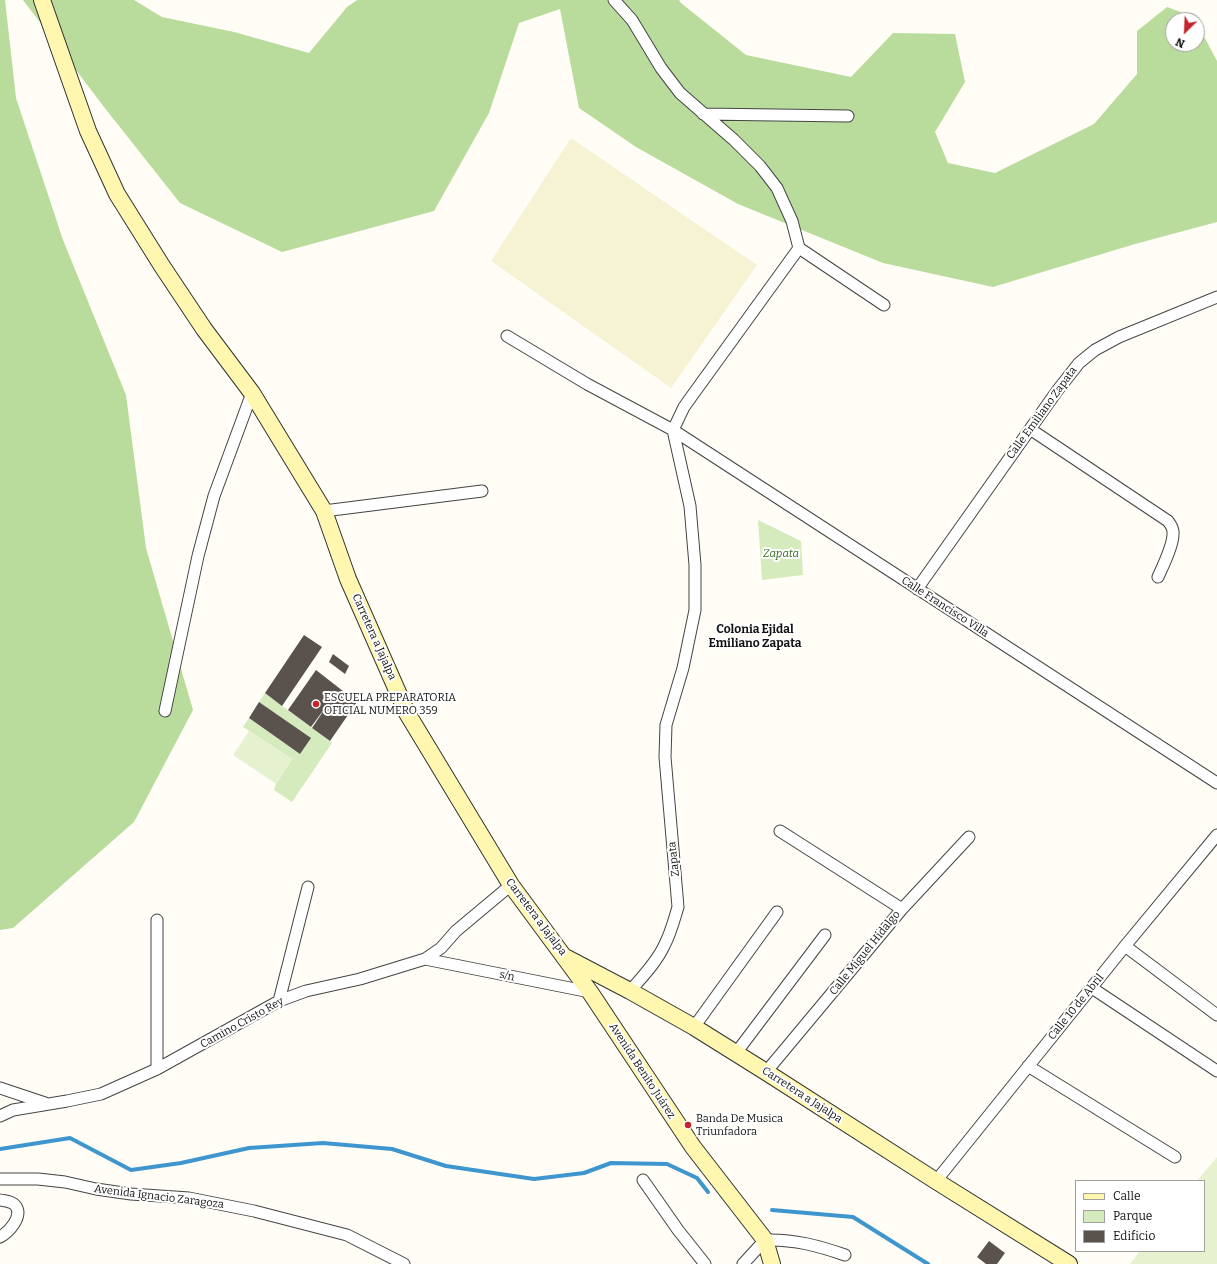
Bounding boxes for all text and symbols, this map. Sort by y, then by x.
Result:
north arrow [1165,12,1205,52]
text: N [1174,35,1187,50]
street label: Calle Emiliano Zapata [1004,364,1080,462]
park label: Zapata [763,547,799,561]
street label: Calle Francisco Villa [899,574,991,640]
street label: Carretera a Jajalpa [349,592,399,682]
district label: Colonia Ejidal Emiliano Zapata [708,623,802,651]
place label: ESCUELA PREPARATORIA OFICIAL NUMERO 359 [324,691,456,717]
marker: ESCUELA PREPARATORIA OFICIAL NUMERO 359 [311,699,321,709]
street label: Zapata [666,841,682,877]
street label: Carretera a Jajalpa [503,876,569,958]
street label: Calle Miguel Hidalgo [827,908,903,998]
street label: s/n [498,968,516,984]
street label: Calle 10 de Abril [1045,971,1107,1043]
street label: Camino Cristo Rey [198,995,286,1051]
street label: Avenida Benito Juárez [606,1021,678,1121]
street label: Carretera a Jajalpa [759,1064,845,1126]
place label: Banda De Musica Triunfadora [696,1112,783,1138]
marker: Banda De Musica Triunfadora [683,1120,693,1130]
legend [1075,1180,1205,1252]
street label: Avenida Ignacio Zaragoza [93,1182,225,1212]
text: Calle [1113,1189,1141,1203]
text: Parque [1113,1209,1152,1223]
text: Edificio [1113,1229,1155,1243]

